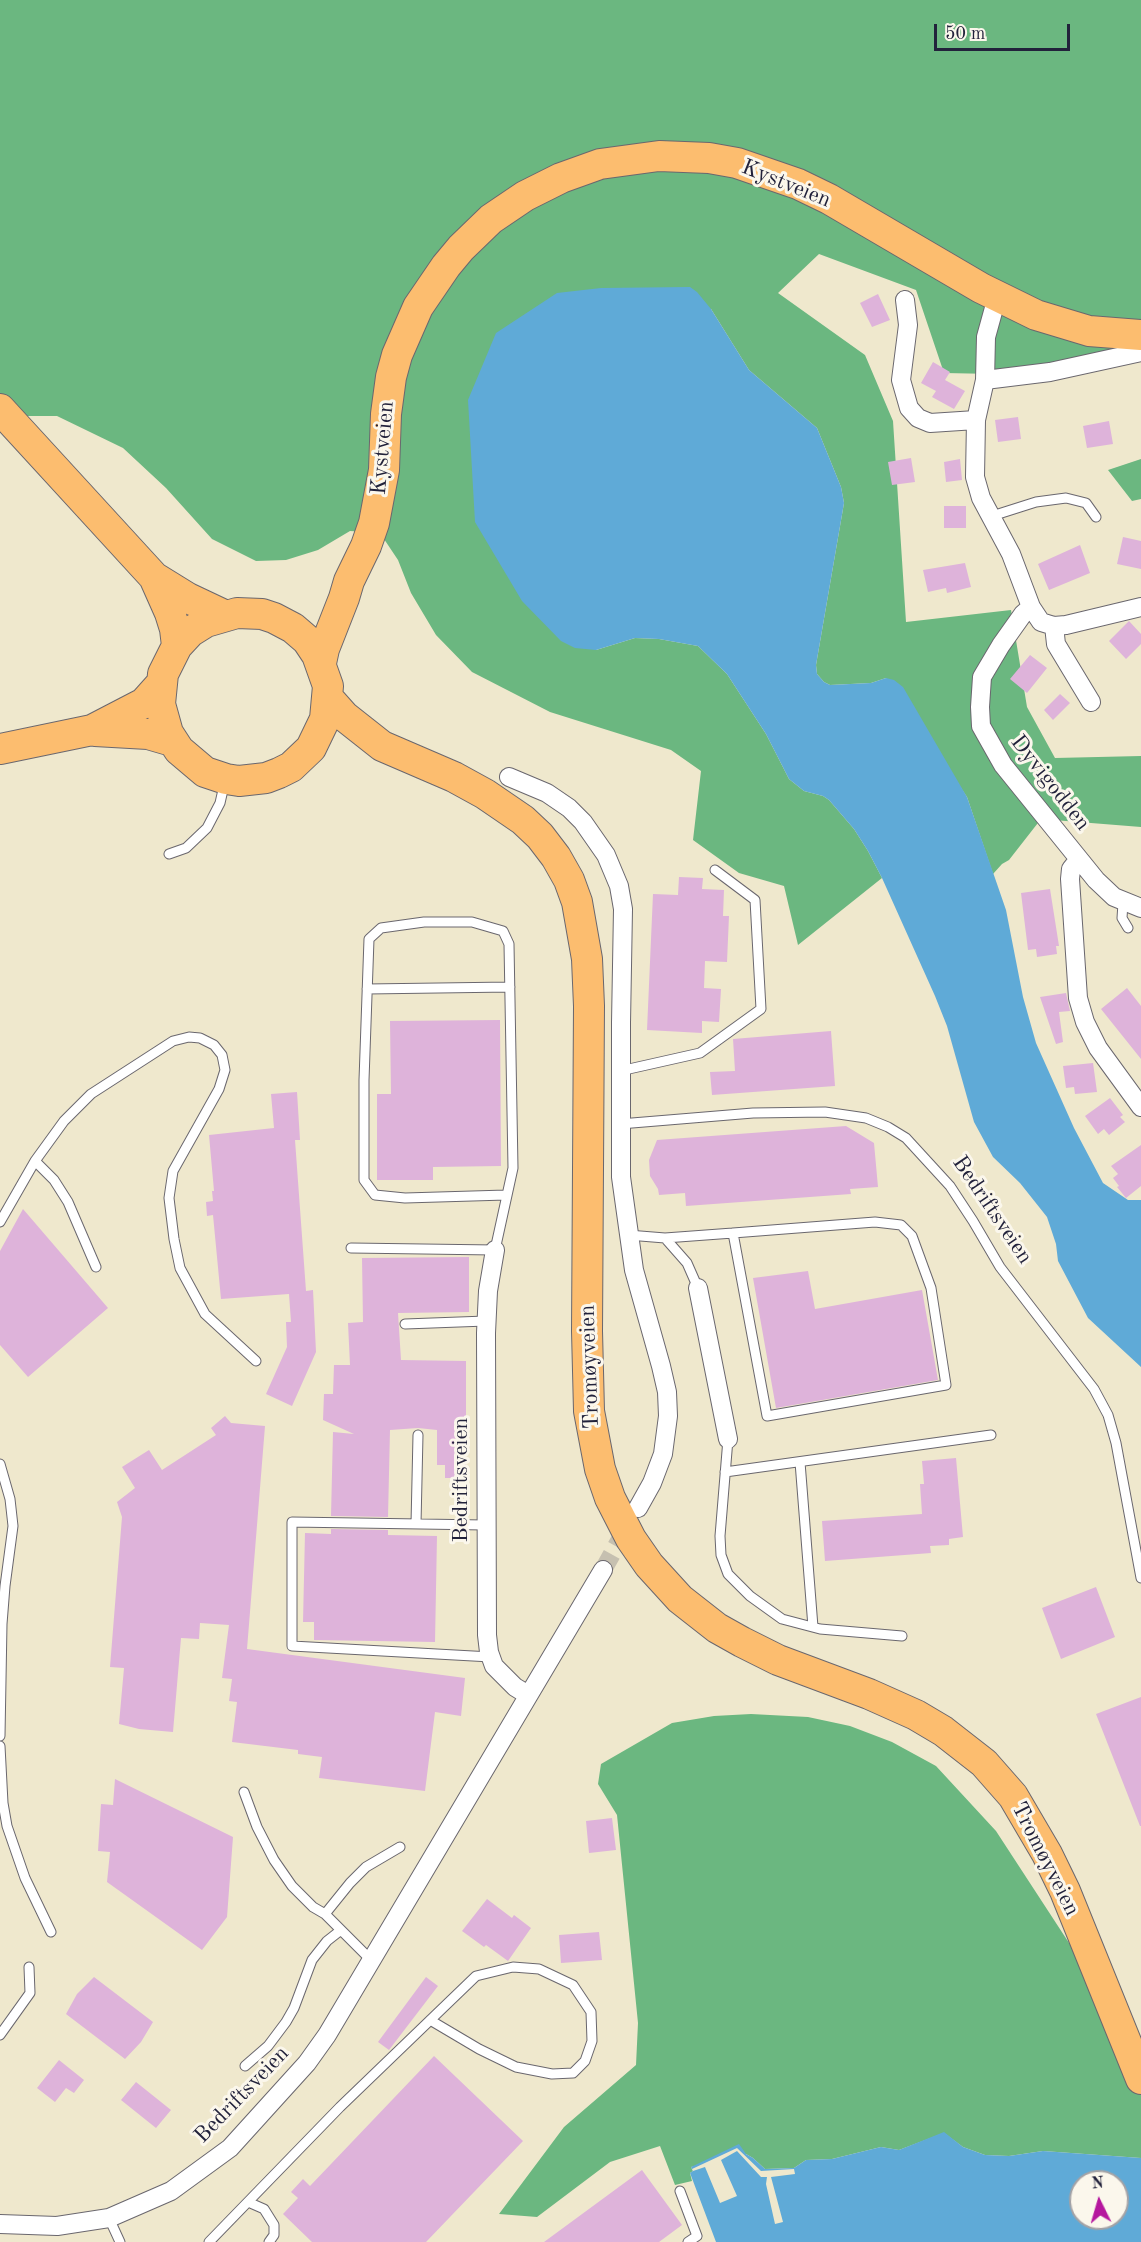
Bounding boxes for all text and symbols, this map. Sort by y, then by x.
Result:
scale bar [937,12,1074,50]
text: 50 m [945,25,985,43]
street label: Kystveien [737,154,835,214]
street label: Kystveien [366,400,400,496]
street label: Dyvigodden [1004,730,1096,836]
street label: Bedriftsveien [946,1151,1038,1269]
street label: Tromøyveien [575,1304,605,1430]
street label: Bedriftsveien [448,1418,474,1542]
street label: Tromøyveien [1005,1798,1085,1920]
street label: Bedriftsveien [189,2041,295,2149]
north arrow [1069,2170,1129,2230]
text: N [1091,2176,1104,2193]

